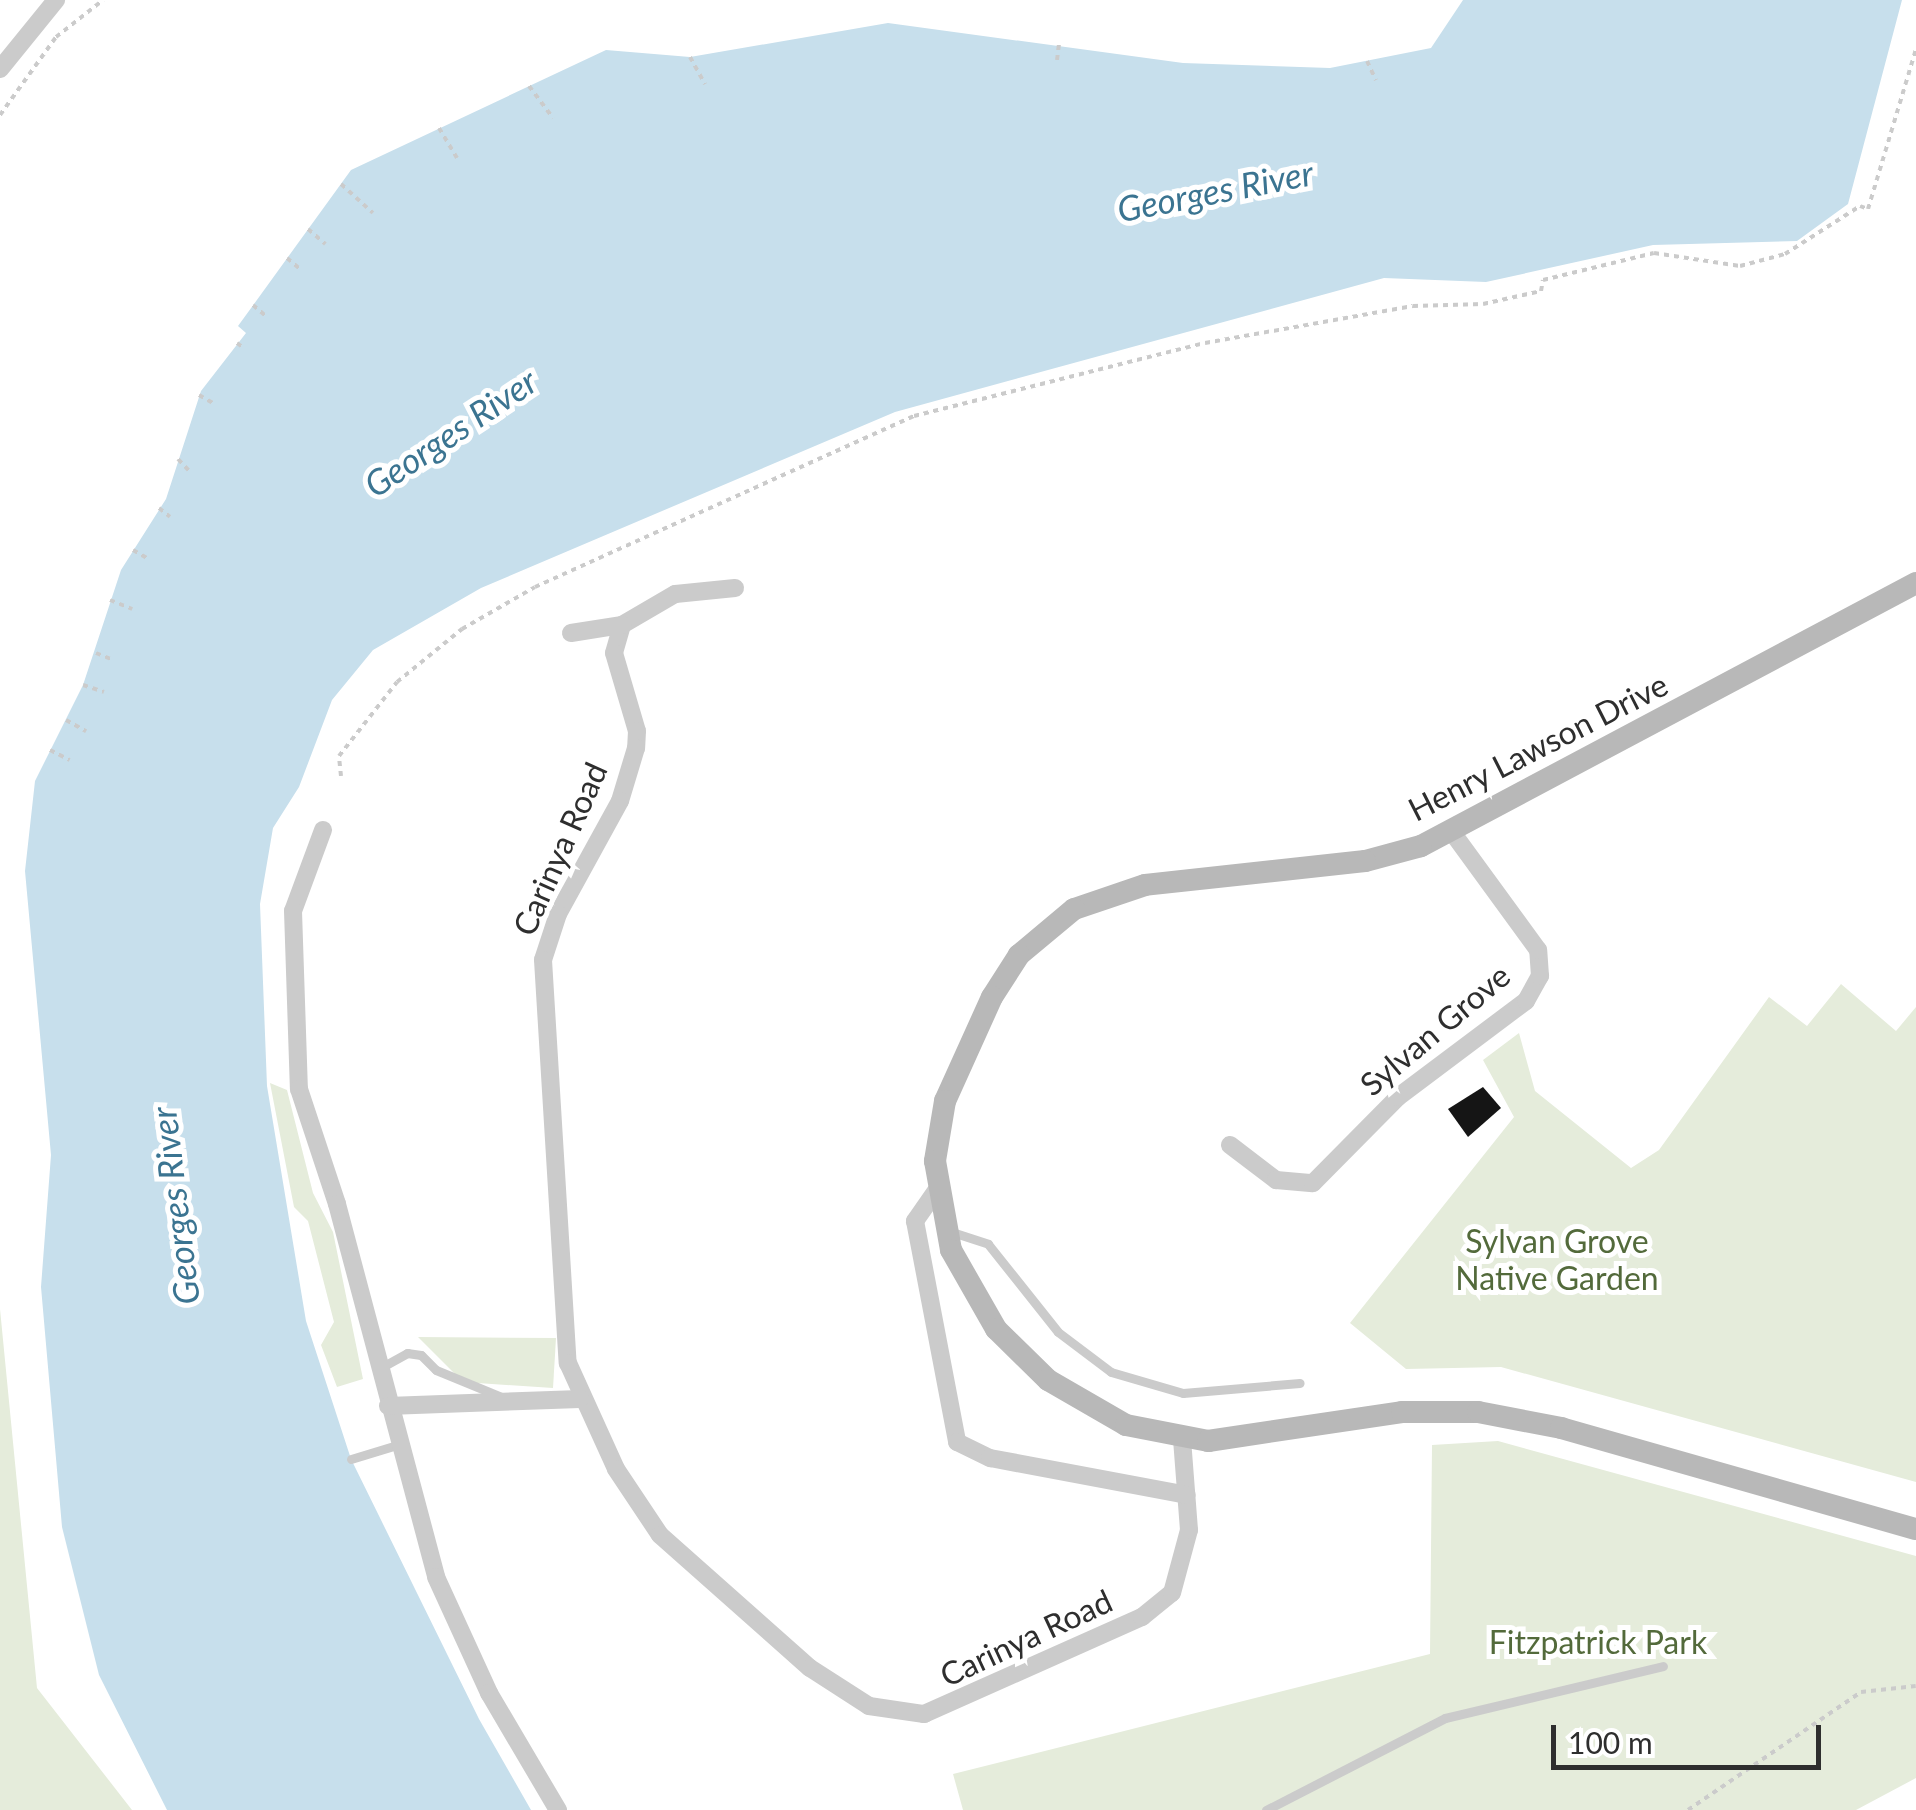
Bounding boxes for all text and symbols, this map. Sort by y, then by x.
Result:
water label: Georges River [1113,150,1317,230]
water label: Georges River [356,359,544,505]
street label: Henry Lawson Drive [1402,665,1674,829]
street label: Carinya Road [505,757,615,941]
street label: Sylvan Grove [1352,956,1518,1104]
water label: Georges River [141,1105,207,1307]
park label: Sylvan Grove Native Garden [1455,1223,1659,1298]
street label: Carinya Road [934,1581,1118,1695]
park label: Fitzpatrick Park [1489,1623,1707,1661]
scale bar [1556,1705,1826,1767]
text: 100 m [1568,1724,1653,1760]

